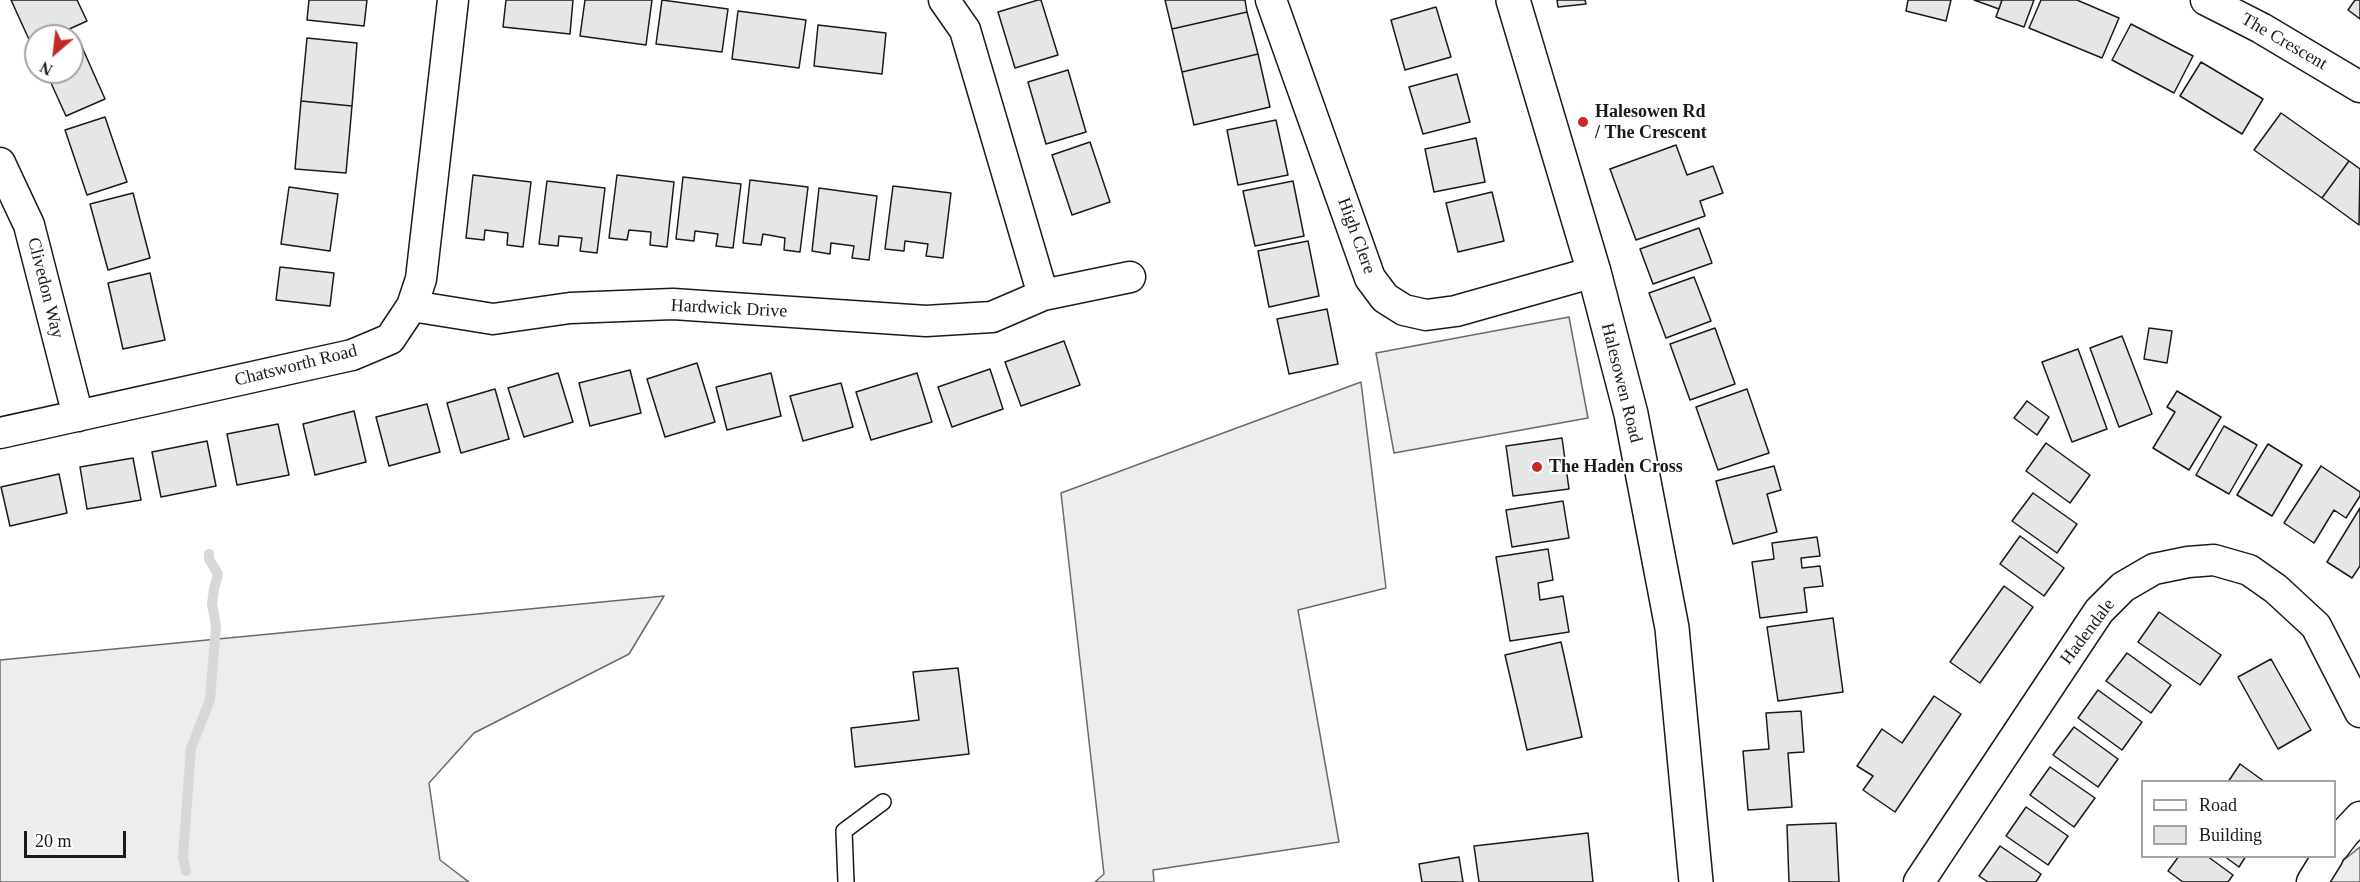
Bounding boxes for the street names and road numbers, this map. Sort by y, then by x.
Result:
street label: The Crescent [2237,9,2331,75]
street label: High Clere [1332,195,1380,277]
street label: Clivedon Way [22,235,68,341]
street label: Hardwick Drive [670,295,788,323]
street label: Halesowen Road [1596,321,1646,445]
street label: Chatsworth Road [233,340,359,392]
street label: Hadendale [2056,595,2120,669]

